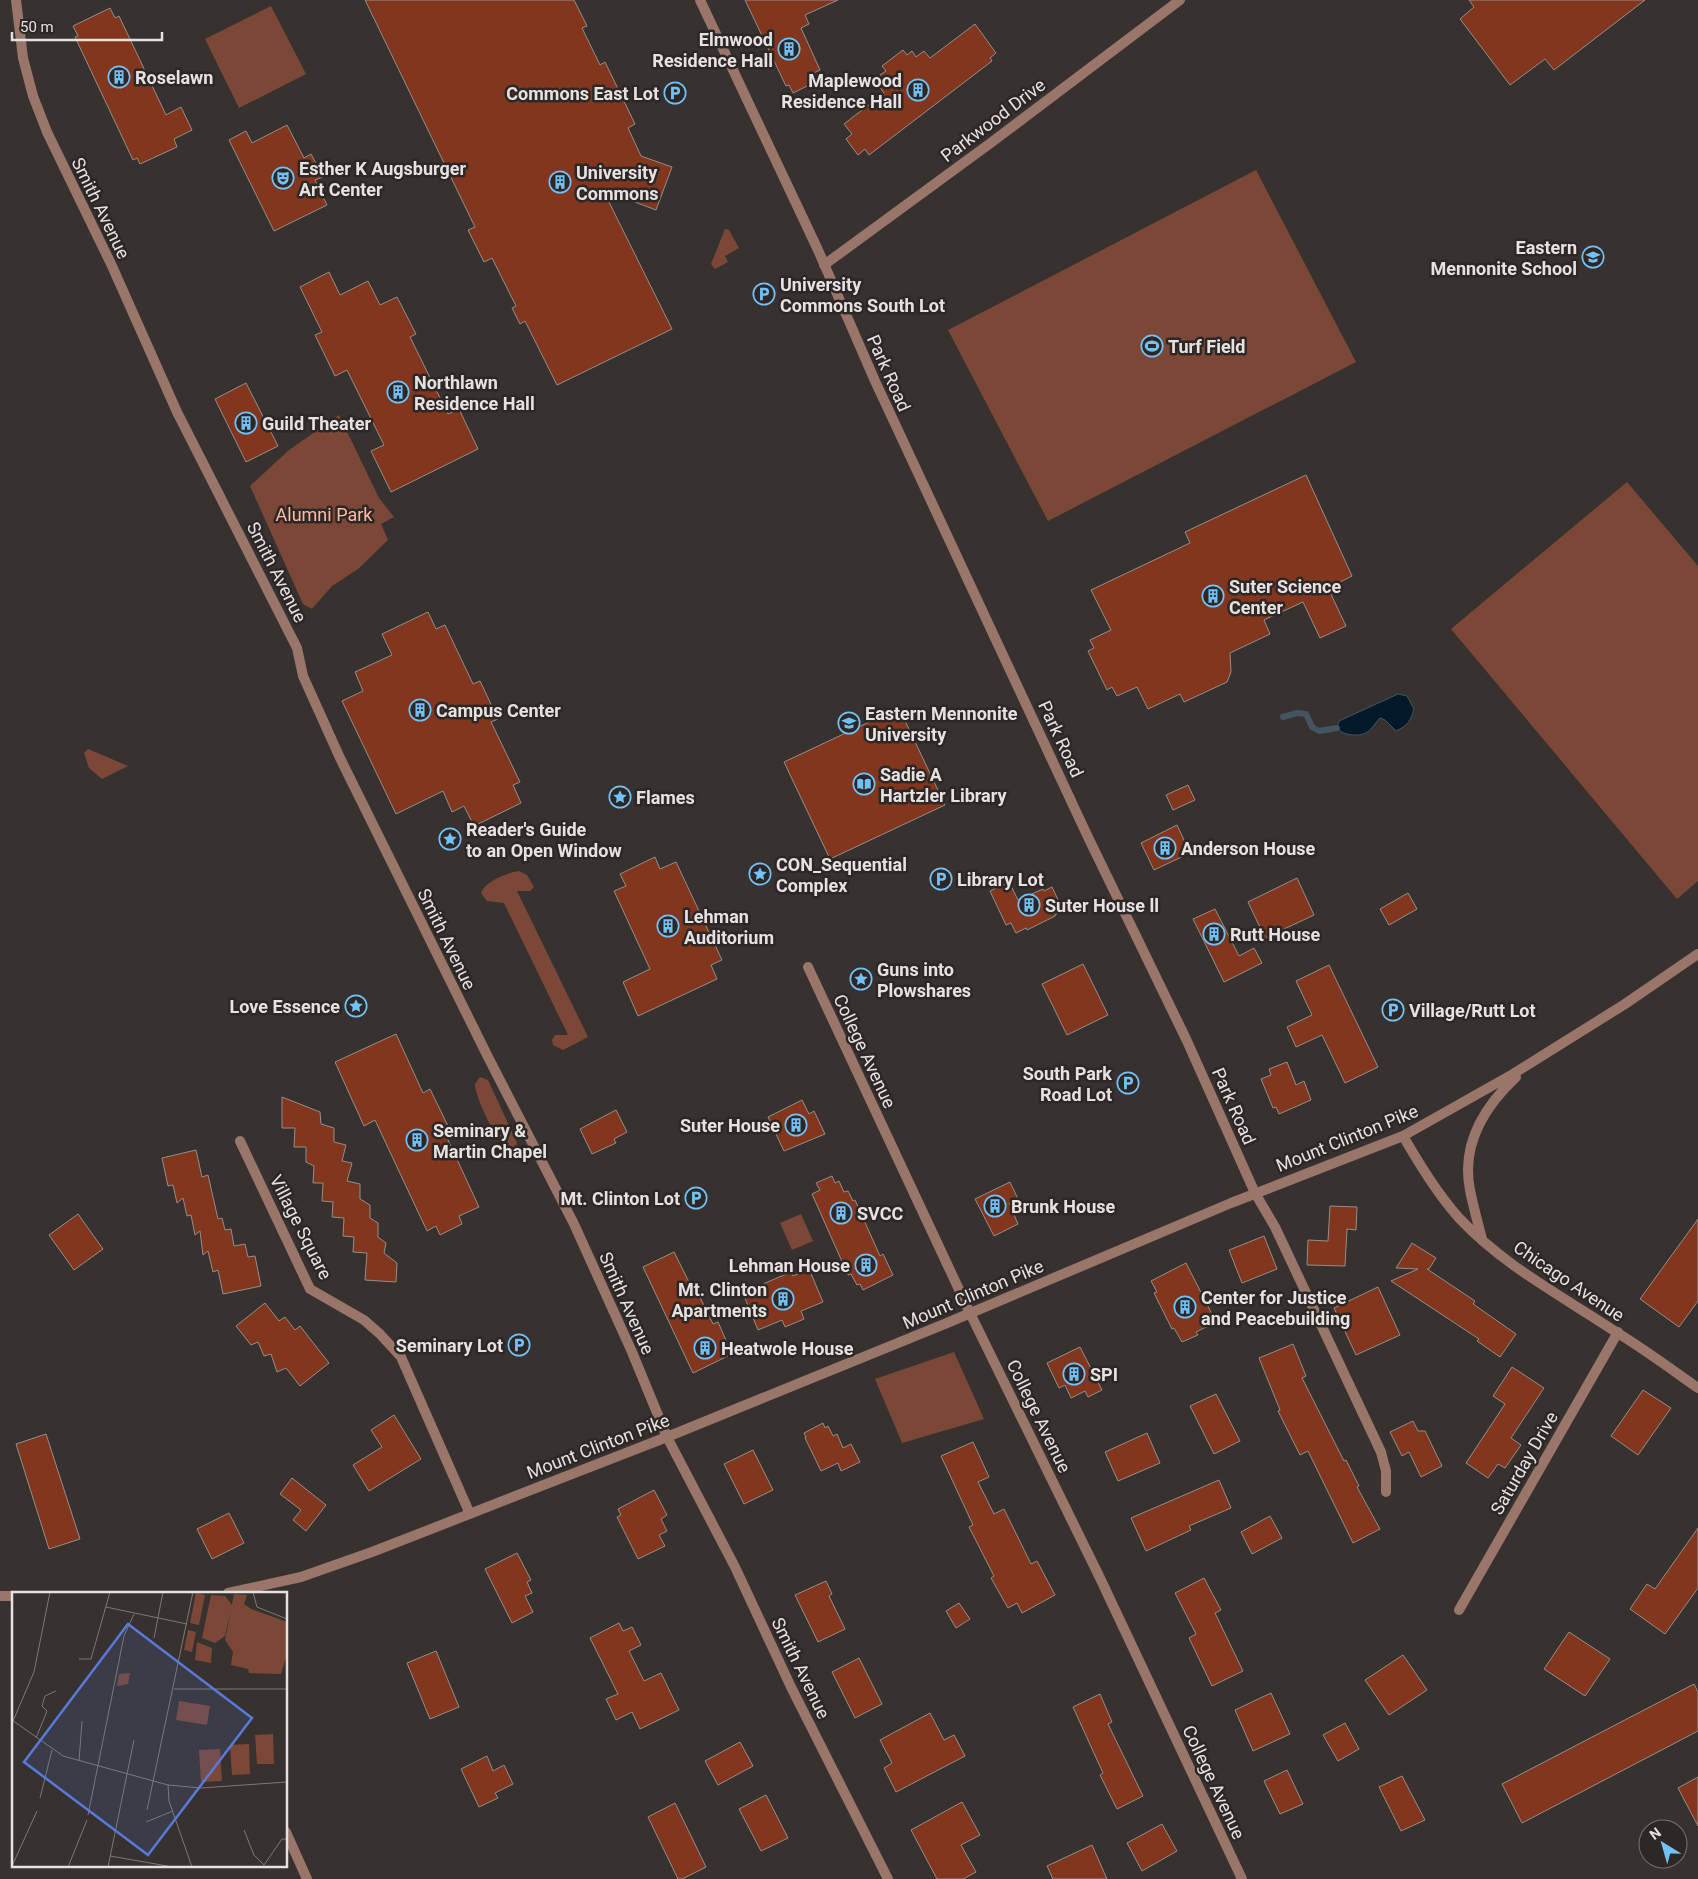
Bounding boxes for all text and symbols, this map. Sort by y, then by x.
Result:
scale bar [12,10,162,42]
text: 50 m [20,18,54,36]
place label: Elmwood Residence Hall [652,29,773,71]
building icon: Elmwood Residence Hall [777,37,801,61]
building icon: Roselawn [107,65,131,89]
place label: Roselawn [135,67,213,88]
place label: Maplewood Residence Hall [781,70,902,112]
street label: Parkwood Drive [937,74,1049,166]
building icon: Maplewood Residence Hall [906,78,930,102]
parking icon: Commons East Lot [663,81,687,105]
place label: Commons East Lot [506,83,659,104]
street label: Smith Avenue [67,154,135,262]
place label: Esther K Augsburger Art Center [299,158,466,200]
place label: University Commons [576,162,659,204]
theatre icon: Esther K Augsburger Art Center [271,166,295,190]
building icon: University Commons [548,170,572,194]
place label: Eastern Mennonite School [1430,237,1577,279]
school or university icon: Eastern Mennonite School [1581,245,1605,269]
place label: University Commons South Lot [780,274,945,316]
parking icon: University Commons South Lot [752,282,776,306]
street label: Park Road [863,331,915,415]
sports icon: Turf Field [1140,334,1164,358]
place label: Turf Field [1168,336,1246,357]
place label: Northlawn Residence Hall [414,372,535,414]
building icon: Northlawn Residence Hall [386,380,410,404]
building icon: Guild Theater [234,411,258,435]
place label: Guild Theater [262,413,371,434]
park label: Alumni Park [276,504,373,525]
street label: Smith Avenue [243,518,311,626]
place label: Suter Science Center [1229,576,1341,618]
building icon: Suter Science Center [1201,584,1225,608]
street label: Park Road [1034,697,1088,781]
building icon: Campus Center [408,698,432,722]
place label: Campus Center [436,700,561,721]
place label: Eastern Mennonite University [865,703,1018,745]
school or university icon: Eastern Mennonite University [837,711,861,735]
place label: Sadie A Hartzler Library [880,764,1007,806]
library icon: Sadie A Hartzler Library [852,772,876,796]
place icon: Flames [608,785,632,809]
place label: Flames [636,787,695,808]
place label: Reader's Guide to an Open Window [466,819,622,861]
place icon: Reader's Guide to an Open Window [438,827,462,851]
building icon: Anderson House [1153,836,1177,860]
place label: Anderson House [1181,838,1316,859]
place label: CON_Sequential Complex [776,854,907,896]
place icon: CON_Sequential Complex [748,862,772,886]
parking icon: Library Lot [929,867,953,891]
place label: Library Lot [957,869,1044,890]
street label: Smith Avenue [413,885,481,993]
building icon: Suter House ll [1017,893,1041,917]
place label: Suter House ll [1045,895,1159,916]
place label: Lehman Auditorium [684,906,774,948]
building icon: Lehman Auditorium [656,914,680,938]
building icon: Rutt House [1202,922,1226,946]
place label: Rutt House [1230,924,1320,945]
place label: Guns into Plowshares [877,959,971,1001]
place icon: Guns into Plowshares [849,967,873,991]
street label: College Avenue [829,991,901,1111]
place icon: Love Essence [344,994,368,1018]
place label: Love Essence [230,996,340,1017]
parking icon: Village/Rutt Lot [1381,998,1405,1022]
place label: Village/Rutt Lot [1409,1000,1536,1021]
place label: South Park Road Lot [1023,1063,1112,1105]
street label: Park Road [1208,1064,1260,1148]
parking icon: South Park Road Lot [1116,1071,1140,1095]
street label: Mount Clinton Pike [1273,1100,1421,1176]
building icon: Suter House [784,1113,808,1137]
place label: Suter House [680,1115,780,1136]
place label: Seminary & Martin Chapel [433,1120,547,1162]
building icon: Seminary & Martin Chapel [405,1128,429,1152]
street label: Village Square [266,1171,336,1283]
parking icon: Mt. Clinton Lot [684,1186,708,1210]
place label: Mt. Clinton Lot [560,1188,680,1209]
building icon: Brunk House [983,1194,1007,1218]
place label: Brunk House [1011,1196,1116,1217]
building icon: SVCC [829,1201,853,1225]
place label: SVCC [857,1203,904,1224]
street label: Chicago Avenue [1510,1236,1628,1326]
street label: Smith Avenue [595,1248,659,1358]
building icon: Lehman House [854,1253,878,1277]
place label: Lehman House [729,1255,850,1276]
street label: Mount Clinton Pike [899,1255,1047,1333]
place label: Mt. Clinton Apartments [672,1279,767,1321]
building icon: Mt. Clinton Apartments [771,1287,795,1311]
place label: Center for Justice and Peacebuilding [1201,1287,1350,1329]
building icon: Center for Justice and Peacebuilding [1173,1295,1197,1319]
parking icon: Seminary Lot [507,1333,531,1357]
place label: Seminary Lot [396,1335,503,1356]
building icon: Heatwole House [693,1336,717,1360]
place label: Heatwole House [721,1338,854,1359]
street label: College Avenue [1003,1356,1075,1476]
building icon: SPI [1062,1362,1086,1386]
place label: SPI [1090,1364,1118,1385]
street label: Saturday Drive [1486,1408,1562,1518]
street label: Mount Clinton Pike [524,1409,672,1483]
inset map [12,1592,288,1866]
street label: Smith Avenue [767,1614,835,1722]
street label: College Avenue [1178,1722,1250,1842]
north arrow [1638,1819,1688,1869]
text: N [1646,1824,1664,1843]

